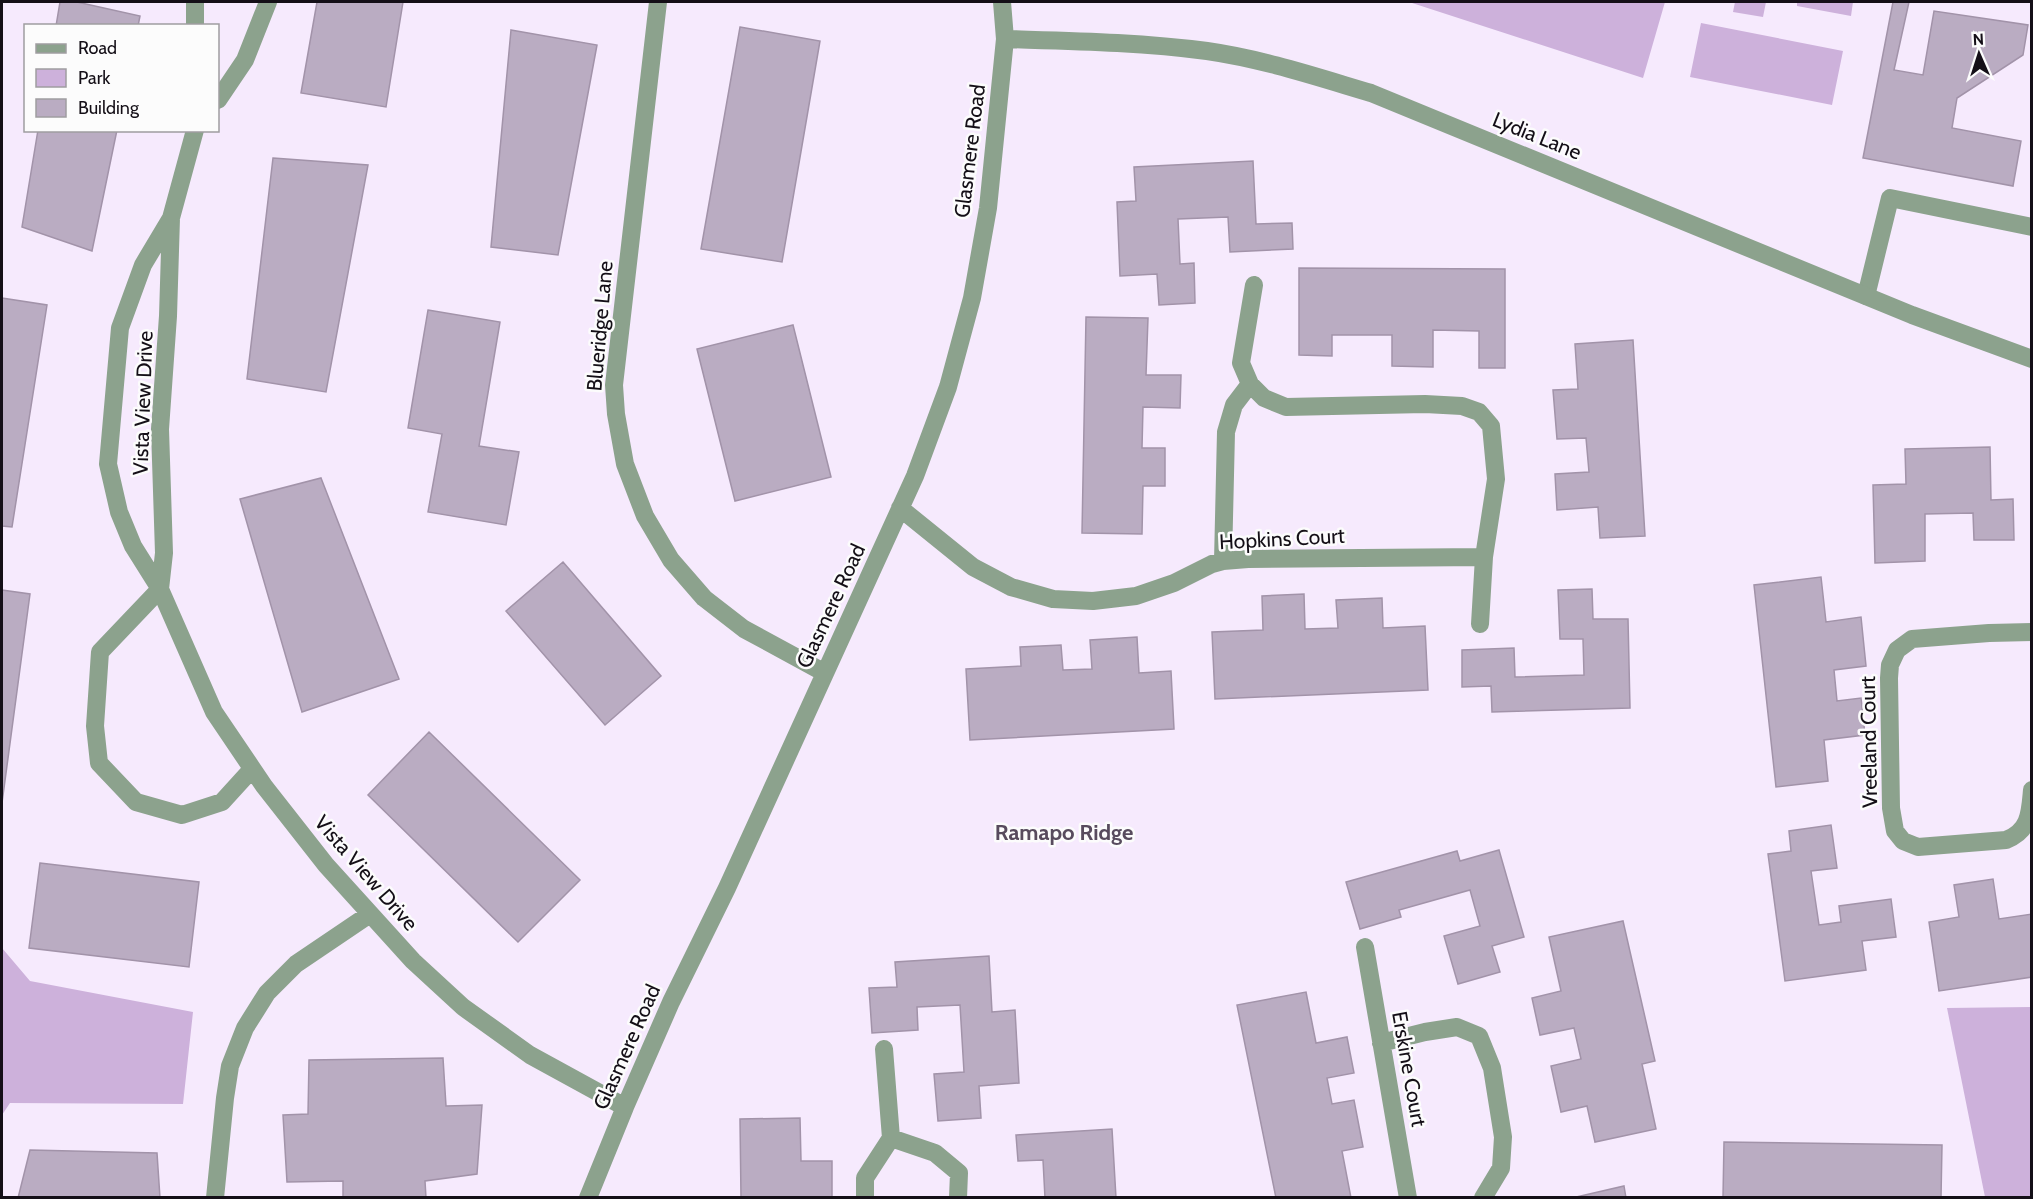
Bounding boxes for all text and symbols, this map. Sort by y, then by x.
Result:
legend [24,24,219,132]
north arrow [1949,24,2009,84]
text: N [1972,30,1984,49]
text: Road [78,37,117,59]
text: Park [78,67,111,89]
street label: Glasmere Road [949,83,990,219]
text: Building [78,97,140,119]
street label: Lydia Lane [1489,106,1585,165]
street label: Blueridge Lane [581,259,618,392]
street label: Vista View Drive [127,330,158,476]
street label: Hopkins Court [1219,523,1345,554]
street label: Glasmere Road [791,540,870,672]
street label: Vreeland Court [1855,676,1882,808]
street label: Vista View Drive [309,810,423,936]
district label: Ramapo Ridge [995,819,1133,846]
street label: Glasmere Road [588,980,665,1113]
street label: Erskine Court [1387,1009,1432,1129]

